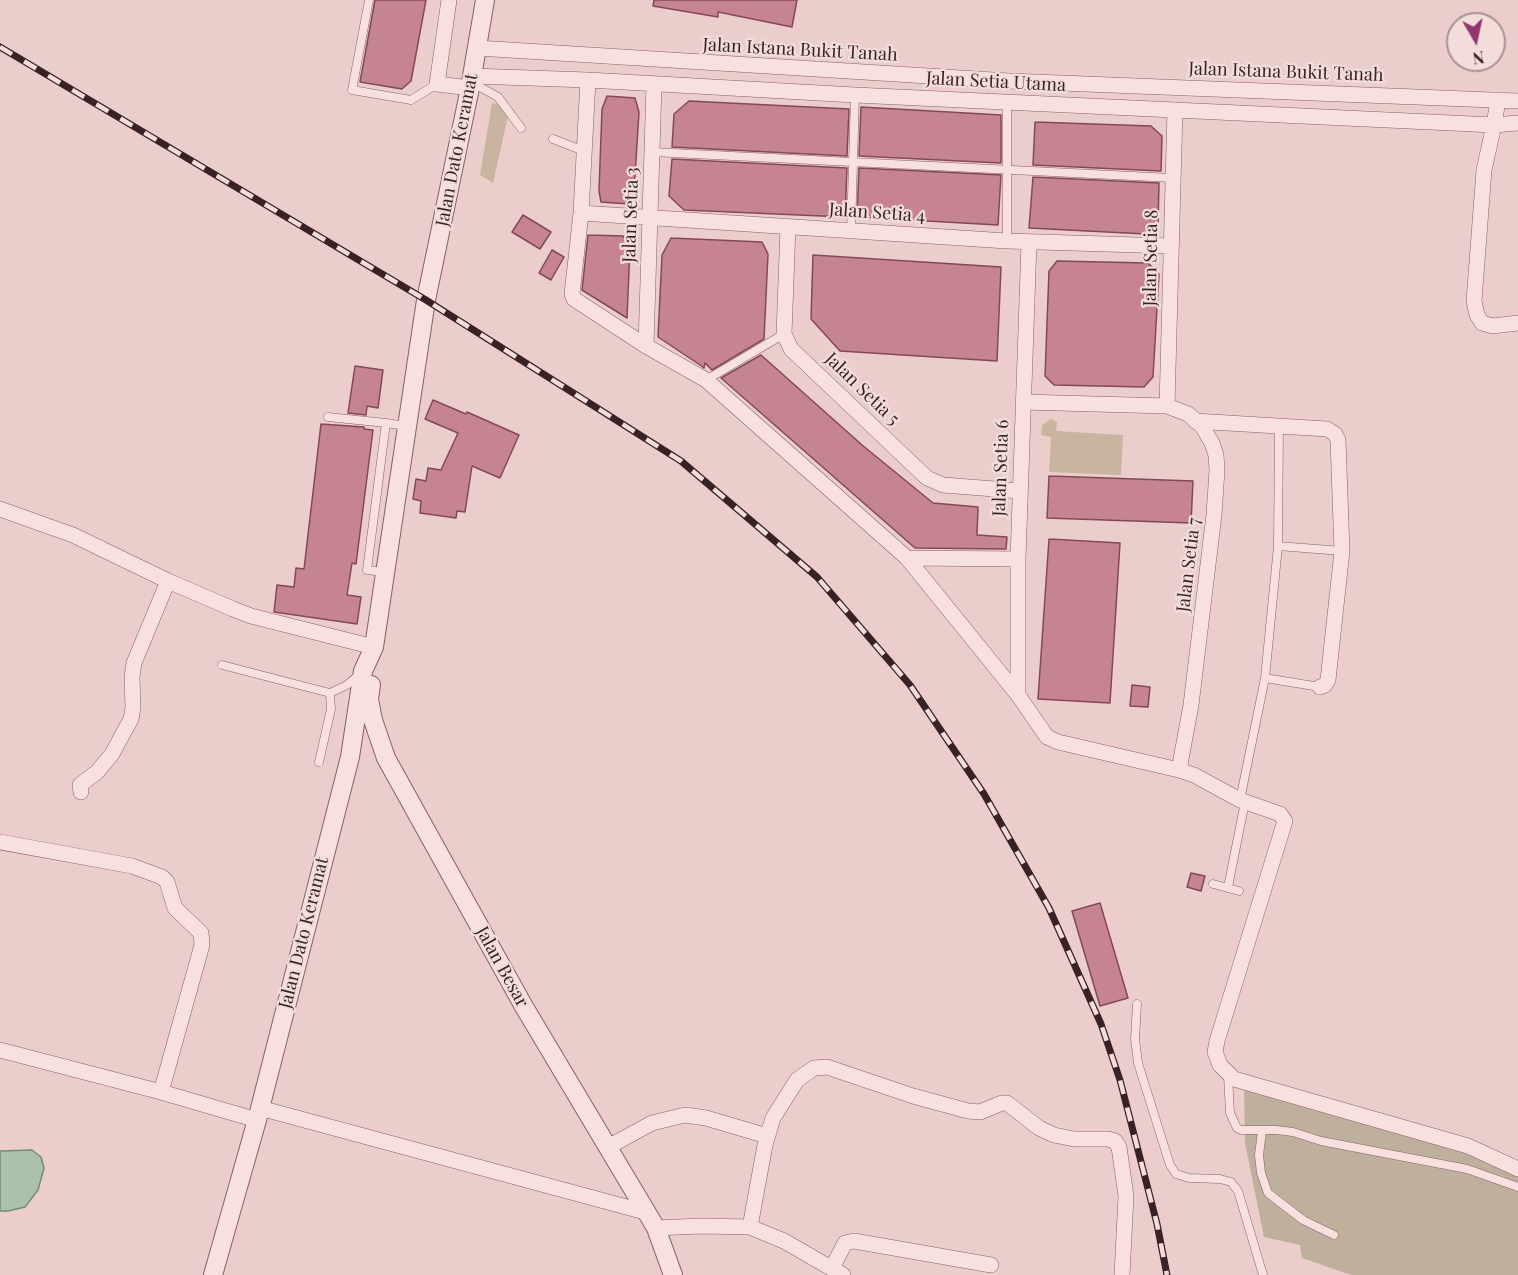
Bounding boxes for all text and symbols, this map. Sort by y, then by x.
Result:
north arrow [1446,12,1506,72]
street label: Jalan Istana Bukit Tanah [702,34,898,66]
text: N [1471,47,1486,70]
street label: Jalan Istana Bukit Tanah [1188,58,1384,86]
street label: Jalan Setia Utama [925,68,1067,96]
street label: Jalan Dato Keramat [432,72,482,228]
street label: Jalan Setia 3 [619,167,643,263]
street label: Jalan Setia 4 [828,199,926,227]
street label: Jalan Setia 8 [1139,209,1163,307]
street label: Jalan Setia 5 [820,348,904,430]
street label: Jalan Setia 6 [989,419,1013,517]
street label: Jalan Setia 7 [1172,517,1206,613]
street label: Jalan Dato Keramat [275,855,333,1011]
street label: Jalan Besar [471,923,533,1011]

